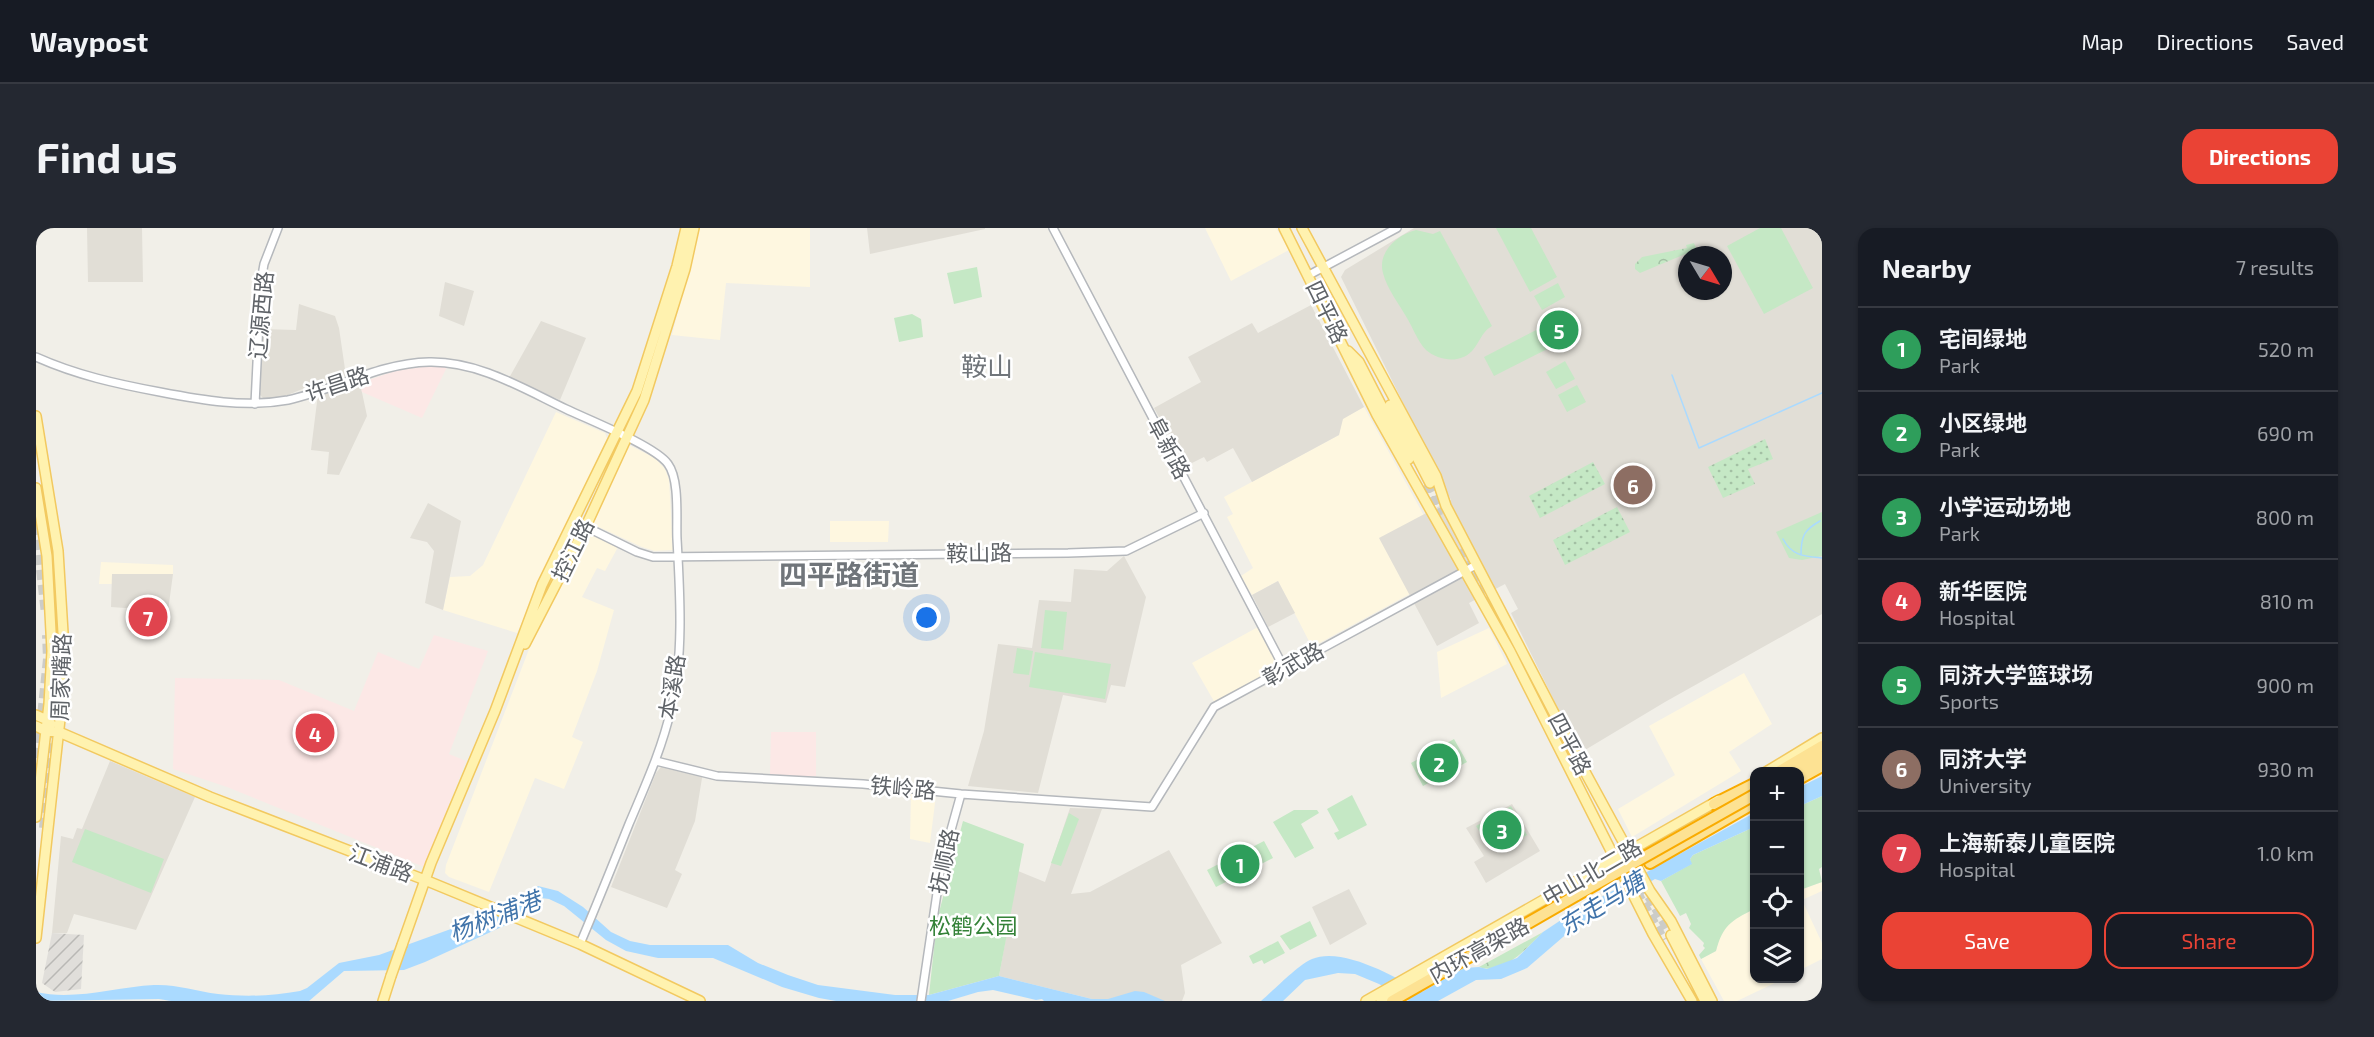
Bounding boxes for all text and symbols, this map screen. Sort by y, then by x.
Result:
text: Waypost [30,24,148,58]
text: Map [2081,29,2124,54]
text: Directions [2157,29,2253,54]
text: Saved [2286,29,2344,54]
button: Directions [2182,129,2338,184]
text: Find us [36,131,178,181]
north arrow [1678,246,1732,300]
text: Nearby [1882,252,1971,283]
text: 7 results [2236,255,2314,279]
street label: 辽源西路 [243,270,277,360]
street label: 四平路 [1302,276,1354,347]
pin: 5 [1540,308,1579,352]
text: 宅间绿地 [1939,325,2027,351]
text: 1 [1897,337,1906,361]
text: 520 m [2258,337,2314,361]
district label: 鞍山 [961,350,1013,381]
text: Park [1939,353,1980,377]
street label: 许昌路 [301,360,372,406]
text: 小区绿地 [1939,409,2027,435]
street label: 阜新路 [1143,412,1197,483]
text: 2 [1896,421,1907,445]
text: 690 m [2257,421,2314,445]
text: Park [1939,437,1980,461]
pin: 6 [1614,462,1652,508]
text: 小学运动场地 [1939,493,2071,519]
text: 3 [1896,505,1907,529]
text: 800 m [2256,505,2314,529]
street label: 控江路 [546,514,598,585]
text: Park [1939,521,1980,545]
street label: 鞍山路 [946,538,1012,566]
district label: 四平路街道 [779,557,919,591]
text: 新华医院 [1939,577,2027,603]
text: 4 [1895,589,1908,613]
text: 810 m [2260,589,2314,613]
pin: 7 [128,594,168,640]
your location [912,603,941,632]
text: Hospital [1939,605,2015,629]
street label: 周家嘴路 [45,633,75,721]
street label: 彰武路 [1257,636,1328,690]
street label: 本溪路 [653,652,689,721]
text: 同济大学篮球场 [1939,661,2093,687]
text: 5 [1896,673,1907,697]
text: 900 m [2256,673,2314,697]
text: Sports [1939,689,1999,713]
street label: 四平路 [1544,708,1598,779]
pin: 4 [296,710,334,756]
pin: 2 [1420,740,1458,786]
text: 同济大学 [1939,745,2027,771]
text: 6 [1896,757,1907,781]
text: 930 m [2257,757,2314,781]
map controls [1750,767,1804,983]
button: + [1750,767,1804,821]
street label: 铁岭路 [869,771,937,803]
text: University [1939,773,2031,797]
pin: 3 [1482,808,1522,852]
button: − [1750,821,1804,875]
street label: 抚顺路 [923,826,963,896]
text: 上海新泰儿童医院 [1939,829,2115,855]
street label: 中山北二路 [1537,832,1646,910]
street label: 江浦路 [346,838,417,886]
text: 7 [1896,841,1907,865]
text: 1.0 km [2257,841,2314,865]
pin: 1 [1220,842,1260,886]
text: Hospital [1939,857,2015,881]
water label: 东走马塘 [1553,863,1653,940]
button: locate [1750,875,1804,929]
water label: 杨树浦港 [444,884,547,946]
street label: 内环高架路 [1424,911,1533,987]
park label: 松鹤公园 [929,912,1017,938]
button: Save [1882,912,2092,969]
button: Share [2104,912,2314,969]
button: layers [1750,929,1804,983]

